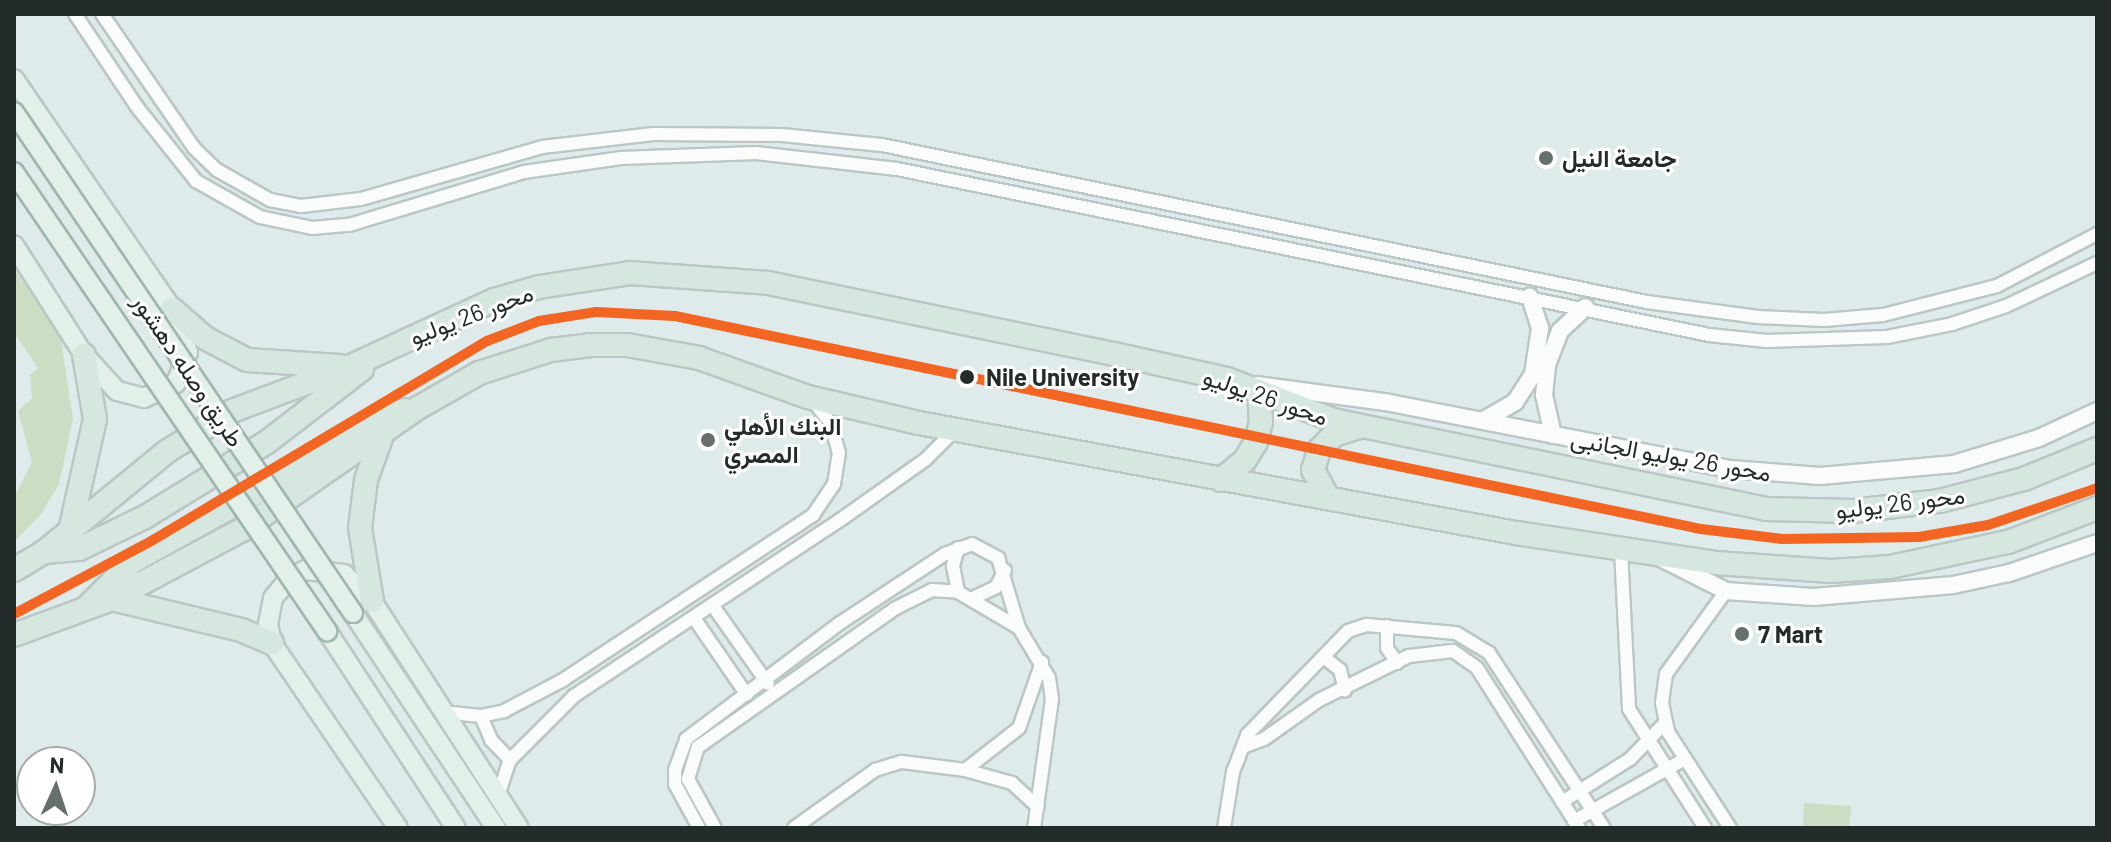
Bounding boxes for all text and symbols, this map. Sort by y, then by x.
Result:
place label: جامعة النيل [1562,144,1677,172]
marker: جامعة النيل [1537,149,1555,167]
street label: محور 26 يوليو [405,277,537,351]
street label: طريق وصله دهشور [127,288,251,452]
street label: محور 26 يوليو [1200,361,1332,431]
place label: Nile University [986,363,1139,391]
marker: Nile University [955,365,979,389]
place label: البنك الأهلي المصري [724,412,841,468]
street label: محور 26 يوليو الجانبى [1569,423,1773,487]
marker: البنك الأهلي المصري [699,431,717,449]
street label: محور 26 يوليو [1834,480,1966,524]
place label: 7 Mart [1758,620,1823,648]
marker: 7 Mart [1733,625,1751,643]
north arrow [16,746,96,826]
text: N [49,751,65,777]

